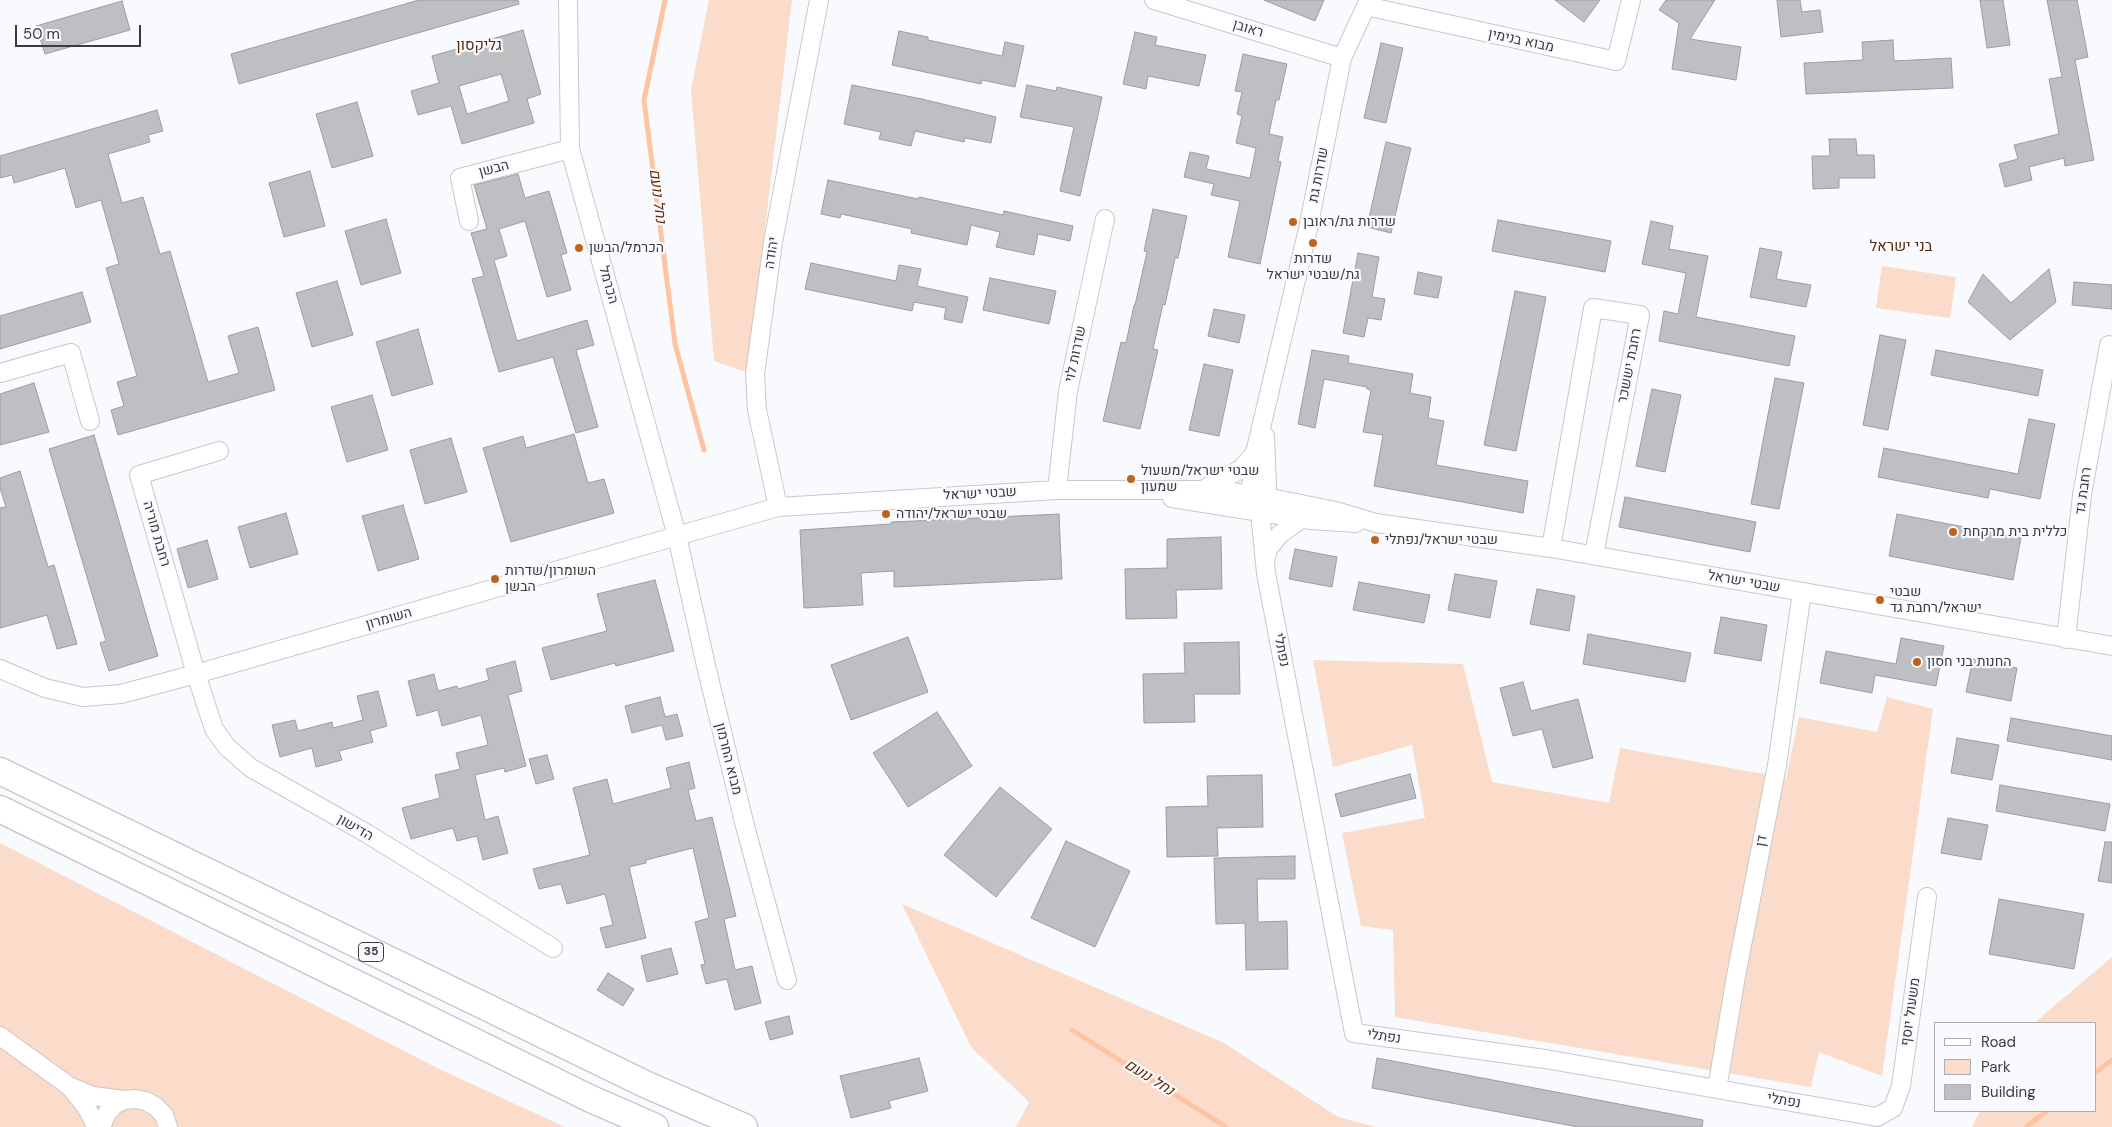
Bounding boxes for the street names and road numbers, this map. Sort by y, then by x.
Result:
street label: ראובן [1231,16,1265,42]
street label: מבוא בנימין [1487,26,1555,56]
street label: שדרות גת [1305,146,1333,204]
street label: הבשן [477,157,511,181]
street label: יהודה [761,236,783,270]
street label: הכרמל [595,264,621,306]
street label: שדרות לוי [1062,324,1090,384]
street label: רחבת יששכר [1614,327,1646,405]
street label: רחבת גד [2072,466,2096,516]
street label: שבטי ישראל [943,484,1017,504]
street label: רחבת מוריה [139,499,173,569]
street label: שבטי ישראל [1706,567,1782,597]
street label: השומרון [364,604,414,634]
street label: נפתלי [1270,632,1292,668]
street label: מבוא החרמון [711,721,745,797]
street label: הדישון [334,811,376,845]
street label: דן [1753,834,1771,848]
road number: 35 [358,942,384,962]
street label: משעול יוסף [1898,977,1924,1047]
street label: נפתלי [1366,1026,1402,1048]
street label: נפתלי [1766,1090,1802,1112]

